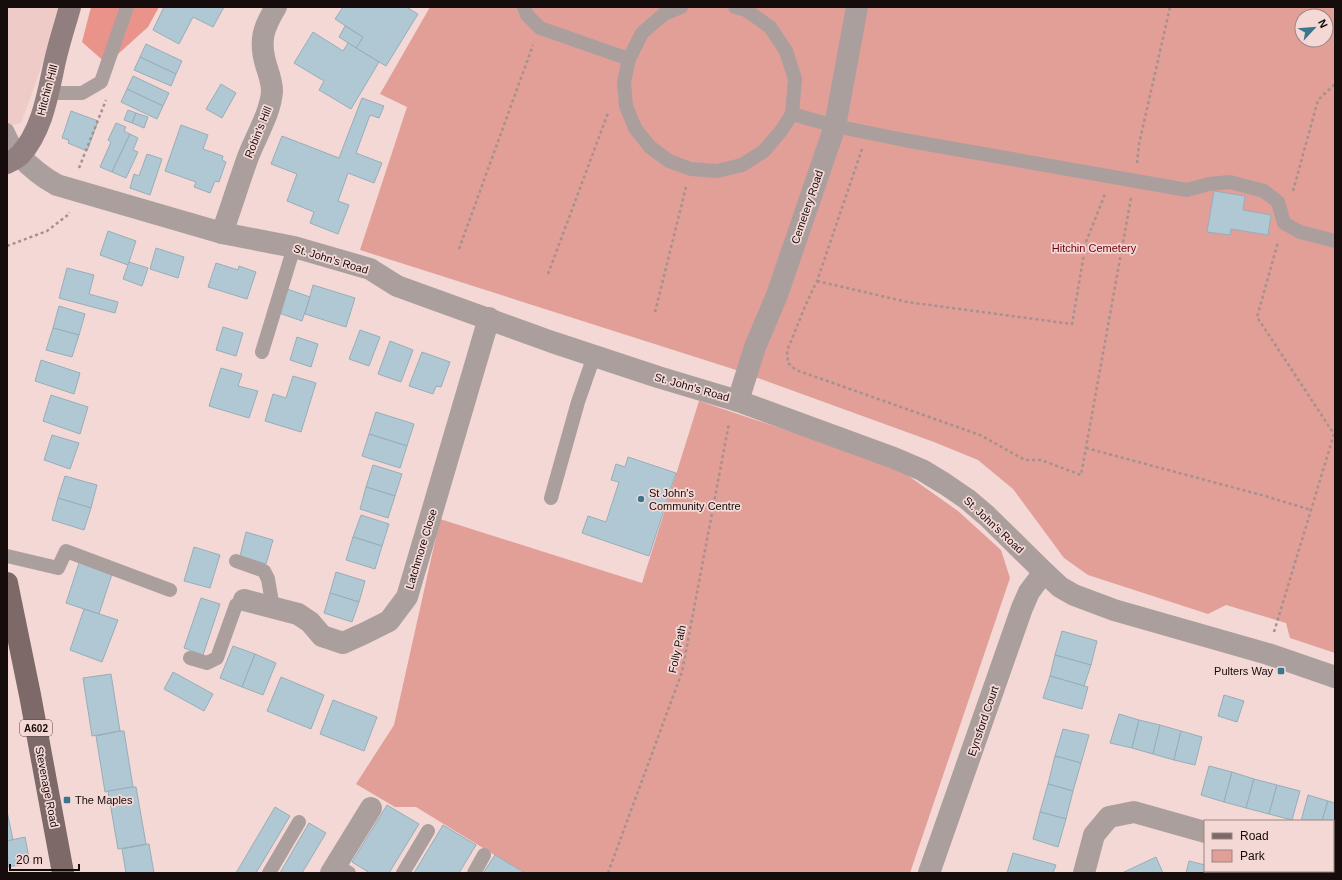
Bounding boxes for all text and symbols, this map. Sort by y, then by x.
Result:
north arrow [1294,8,1334,48]
text: N [1316,17,1330,30]
street label: Hitchin Hill [34,63,60,117]
street label: Robin's Hill [242,104,274,160]
street label: Cemetery Road [789,169,825,245]
street label: St. John's Road [292,242,370,276]
park label: Hitchin Cemetery [1052,242,1137,254]
street label: St. John's Road [653,371,731,403]
place label: St John's Community Centre [649,487,741,512]
marker: St John's Community Centre [636,494,646,504]
street label: St. John's Road [962,494,1026,556]
street label: Latchmore Close [403,507,439,591]
street label: Folly Path [666,624,688,674]
place label: Pulters Way [1214,665,1273,677]
marker: Pulters Way [1276,666,1286,676]
street label: Eynsford Court [965,684,1001,758]
road number: A602 [20,720,52,736]
street label: Stevenage Road [33,746,61,828]
place label: The Maples [75,794,133,806]
marker: The Maples [62,795,72,805]
legend [1204,820,1334,872]
text: Road [1240,829,1269,843]
scale bar [10,846,79,872]
text: Park [1240,849,1266,863]
text: 20 m [16,853,43,867]

